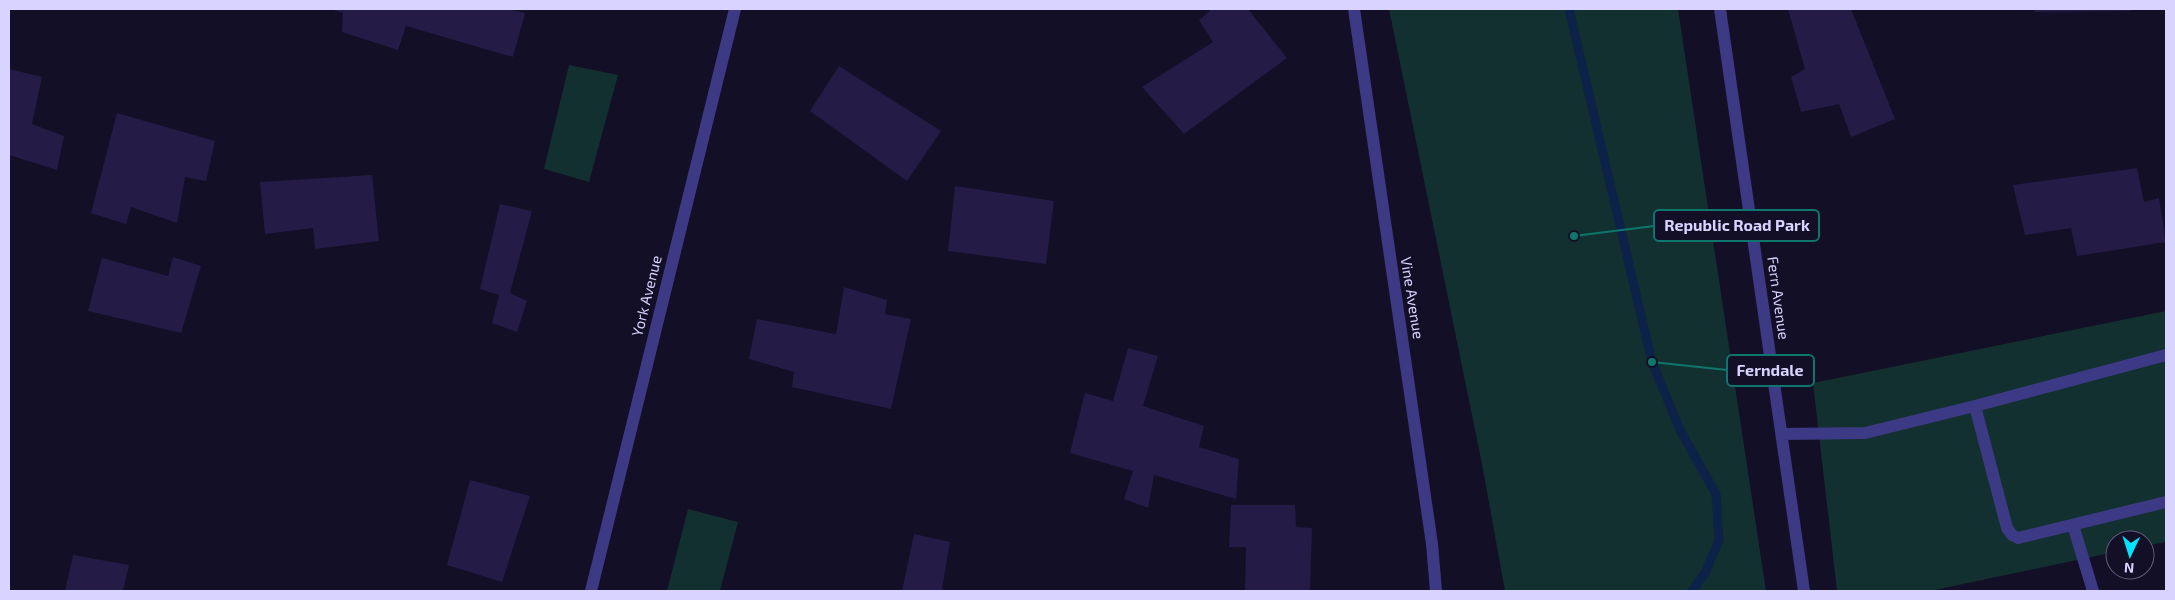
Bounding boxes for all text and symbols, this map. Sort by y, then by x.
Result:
callout: Republic Road Park [1654,210,1819,241]
text: Republic Road Park [1664,215,1810,234]
street label: York Avenue [627,253,665,338]
street label: Fern Avenue [1764,255,1794,341]
street label: Vine Avenue [1398,256,1428,340]
callout: Ferndale [1727,355,1814,386]
text: Ferndale [1736,360,1804,379]
north arrow [2105,530,2155,580]
text: N [2123,560,2135,577]

